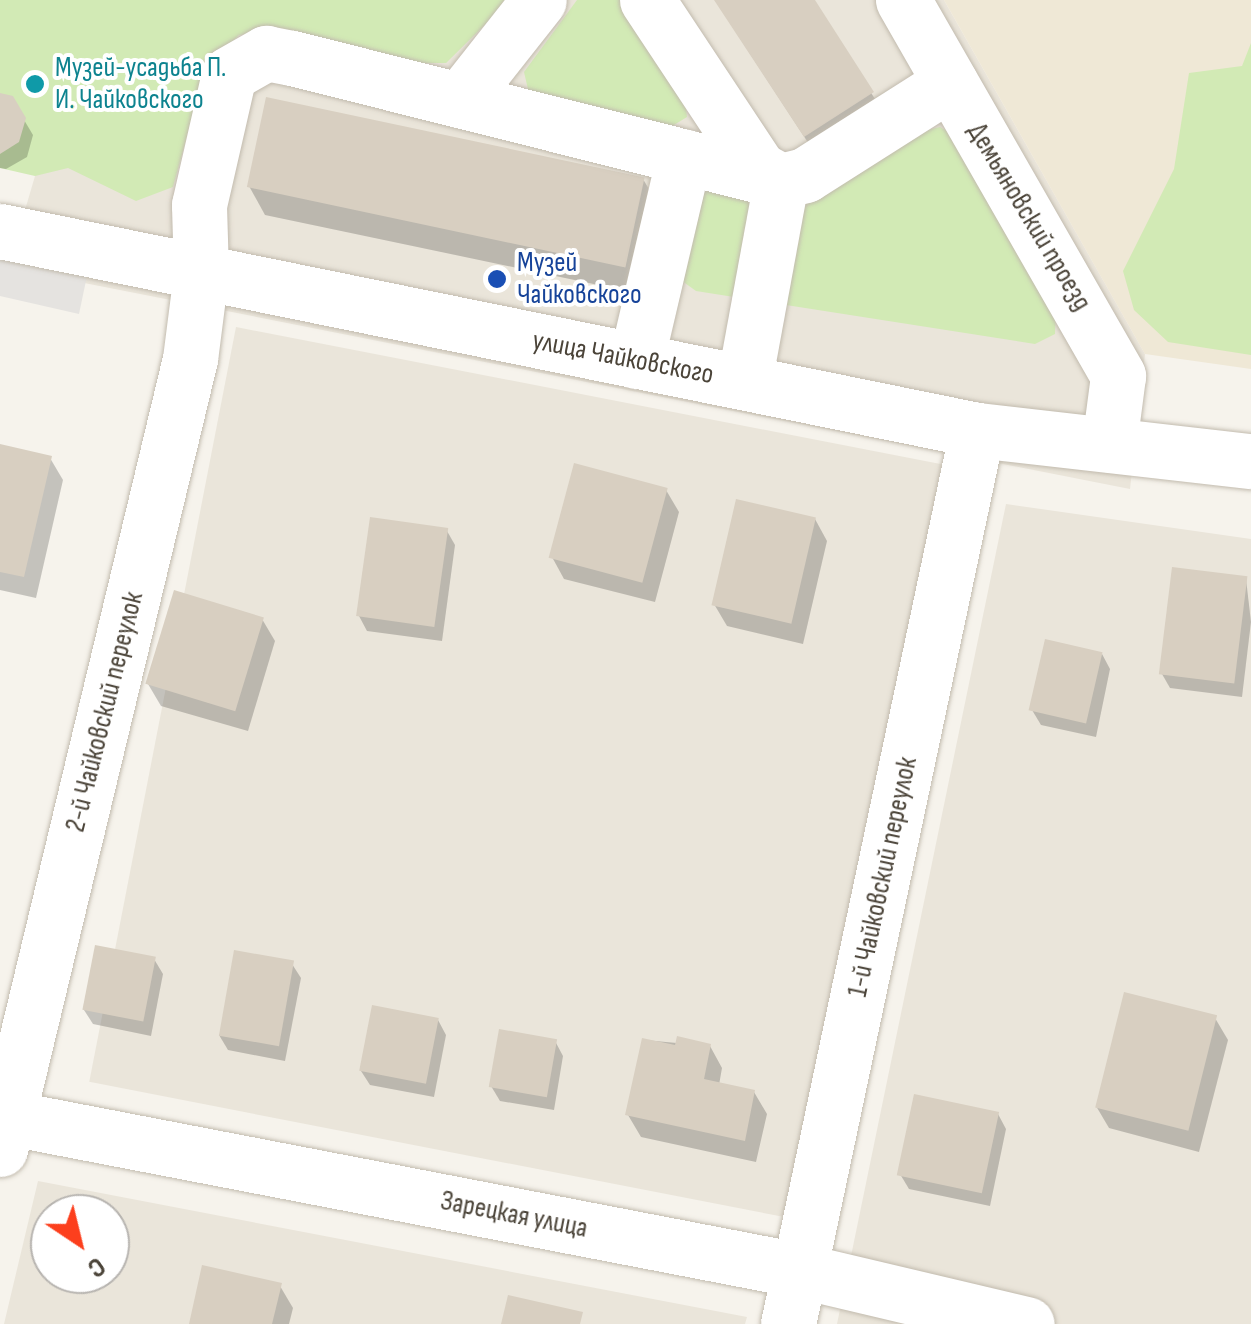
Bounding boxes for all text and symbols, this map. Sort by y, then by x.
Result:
place label: Музей-усадьба П. И. Чайковского [55,51,226,117]
marker: Музей-усадьба П. И. Чайковского [24,73,46,95]
street label: Демьяновский проезд [960,117,1098,317]
place label: Музей Чайковского [517,246,642,312]
marker: Музей Чайковского [486,268,508,290]
street label: улица Чайковского [530,324,716,392]
street label: 2-й Чайковский переулок [59,589,151,835]
street label: 1-й Чайковский переулок [841,754,925,1000]
street label: Зарецкая улица [438,1184,590,1246]
north arrow [30,1194,130,1294]
text: С [81,1250,112,1285]

